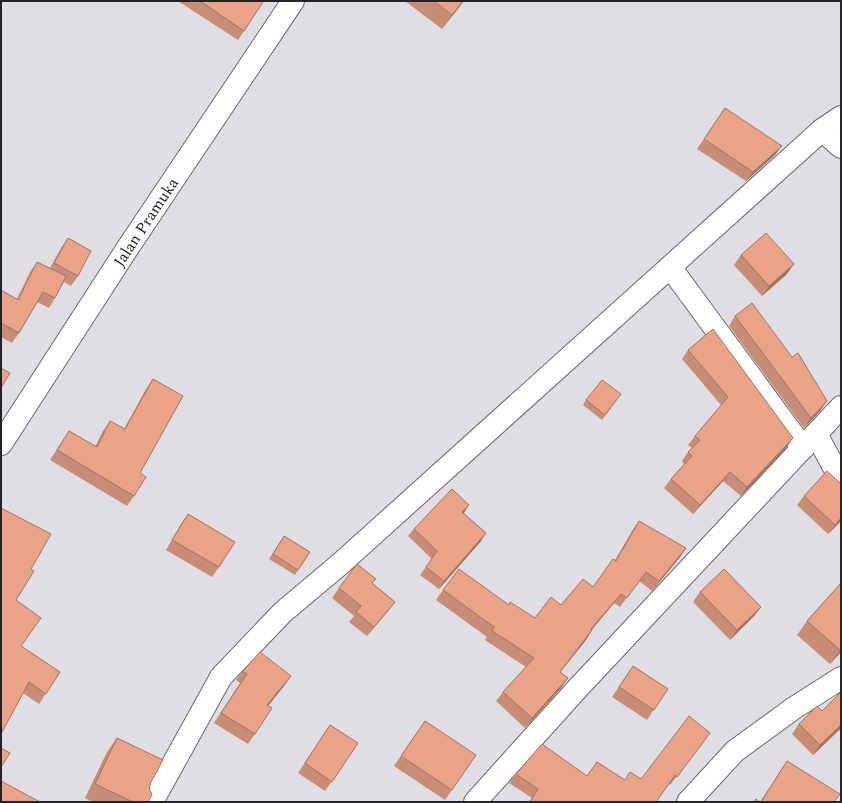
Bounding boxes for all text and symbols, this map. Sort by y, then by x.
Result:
street label: Jalan Pramuka [108,173,185,272]

